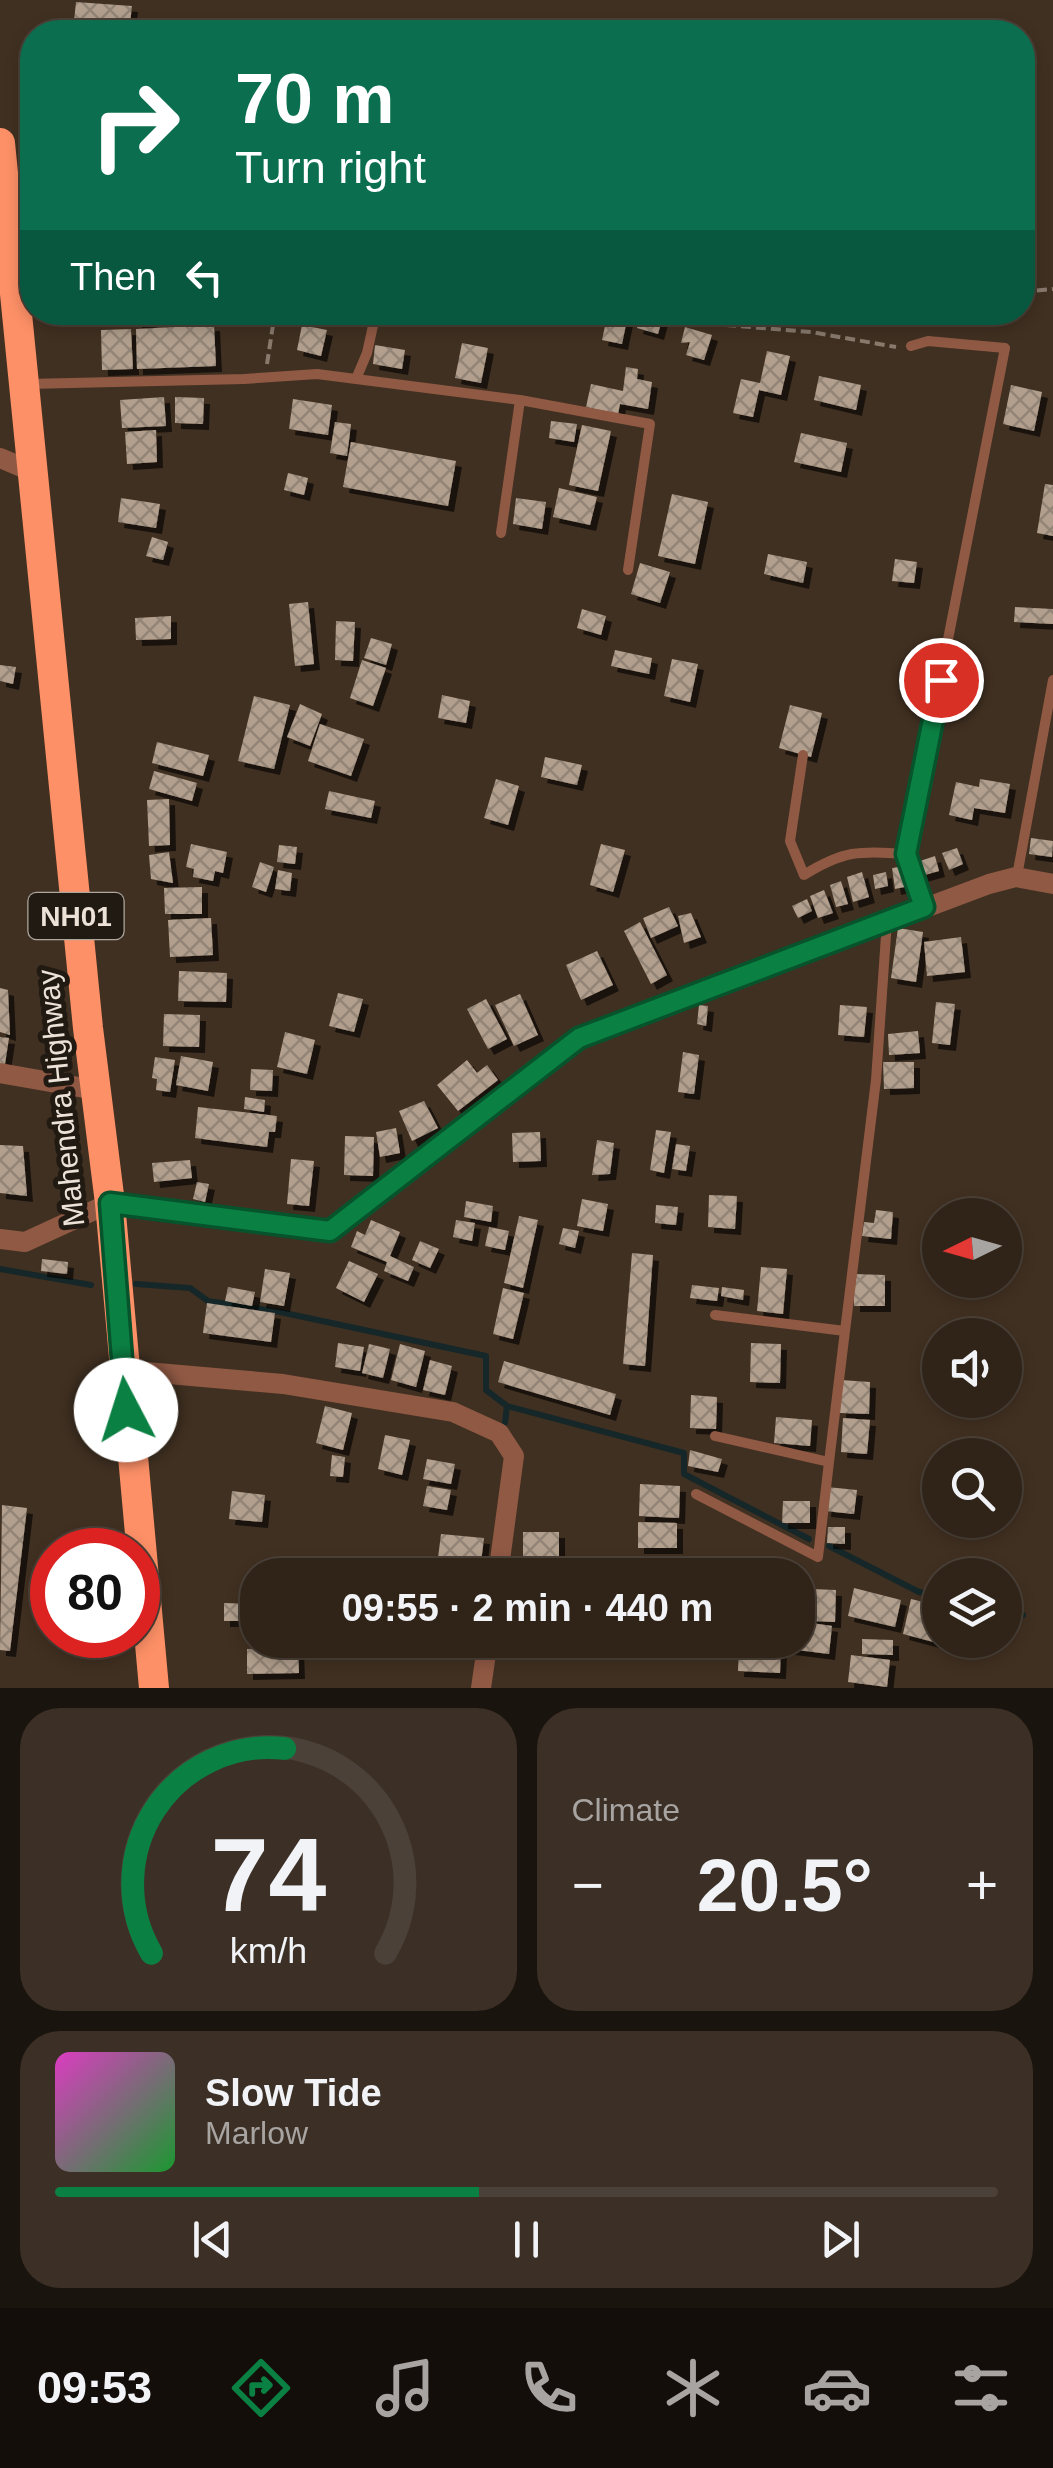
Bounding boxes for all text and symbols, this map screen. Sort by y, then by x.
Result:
icon: right [70,60,200,190]
text: 70 m [235,60,395,138]
text: Turn right [235,142,426,193]
icon: left [177,250,232,305]
text: Then [70,256,157,298]
pin [899,638,984,723]
icon: arrive [914,653,969,708]
road number: NH01 [28,893,124,939]
street label: Mahendra Highway [31,968,90,1228]
north arrow [922,1198,1022,1298]
map controls [922,1198,1022,1658]
button: sound [922,1318,1022,1418]
position arrow [74,1358,178,1462]
button: search [922,1438,1022,1538]
speed limit sign: 80 [30,1528,160,1658]
button: layers [922,1558,1022,1658]
text: 09:55 · 2 min · 440 m [342,1587,713,1629]
text: Climate [572,1792,680,1828]
text: 74 [210,1817,326,1933]
text: 20.5° [697,1843,873,1927]
text: − [572,1854,604,1916]
text: + [966,1854,998,1916]
text: km/h [230,1931,307,1971]
text: Slow Tide [205,2072,382,2114]
text: Marlow [205,2115,308,2151]
icon: previous [185,2212,240,2267]
icon: pause [499,2212,554,2267]
icon: next [813,2212,868,2267]
icon: directions [226,2353,296,2423]
icon: music [370,2353,440,2423]
icon: phone [514,2353,584,2423]
icon: climate [658,2353,728,2423]
icon: car [802,2353,872,2423]
icon: filters [946,2353,1016,2423]
text: 09:53 [37,2362,152,2413]

